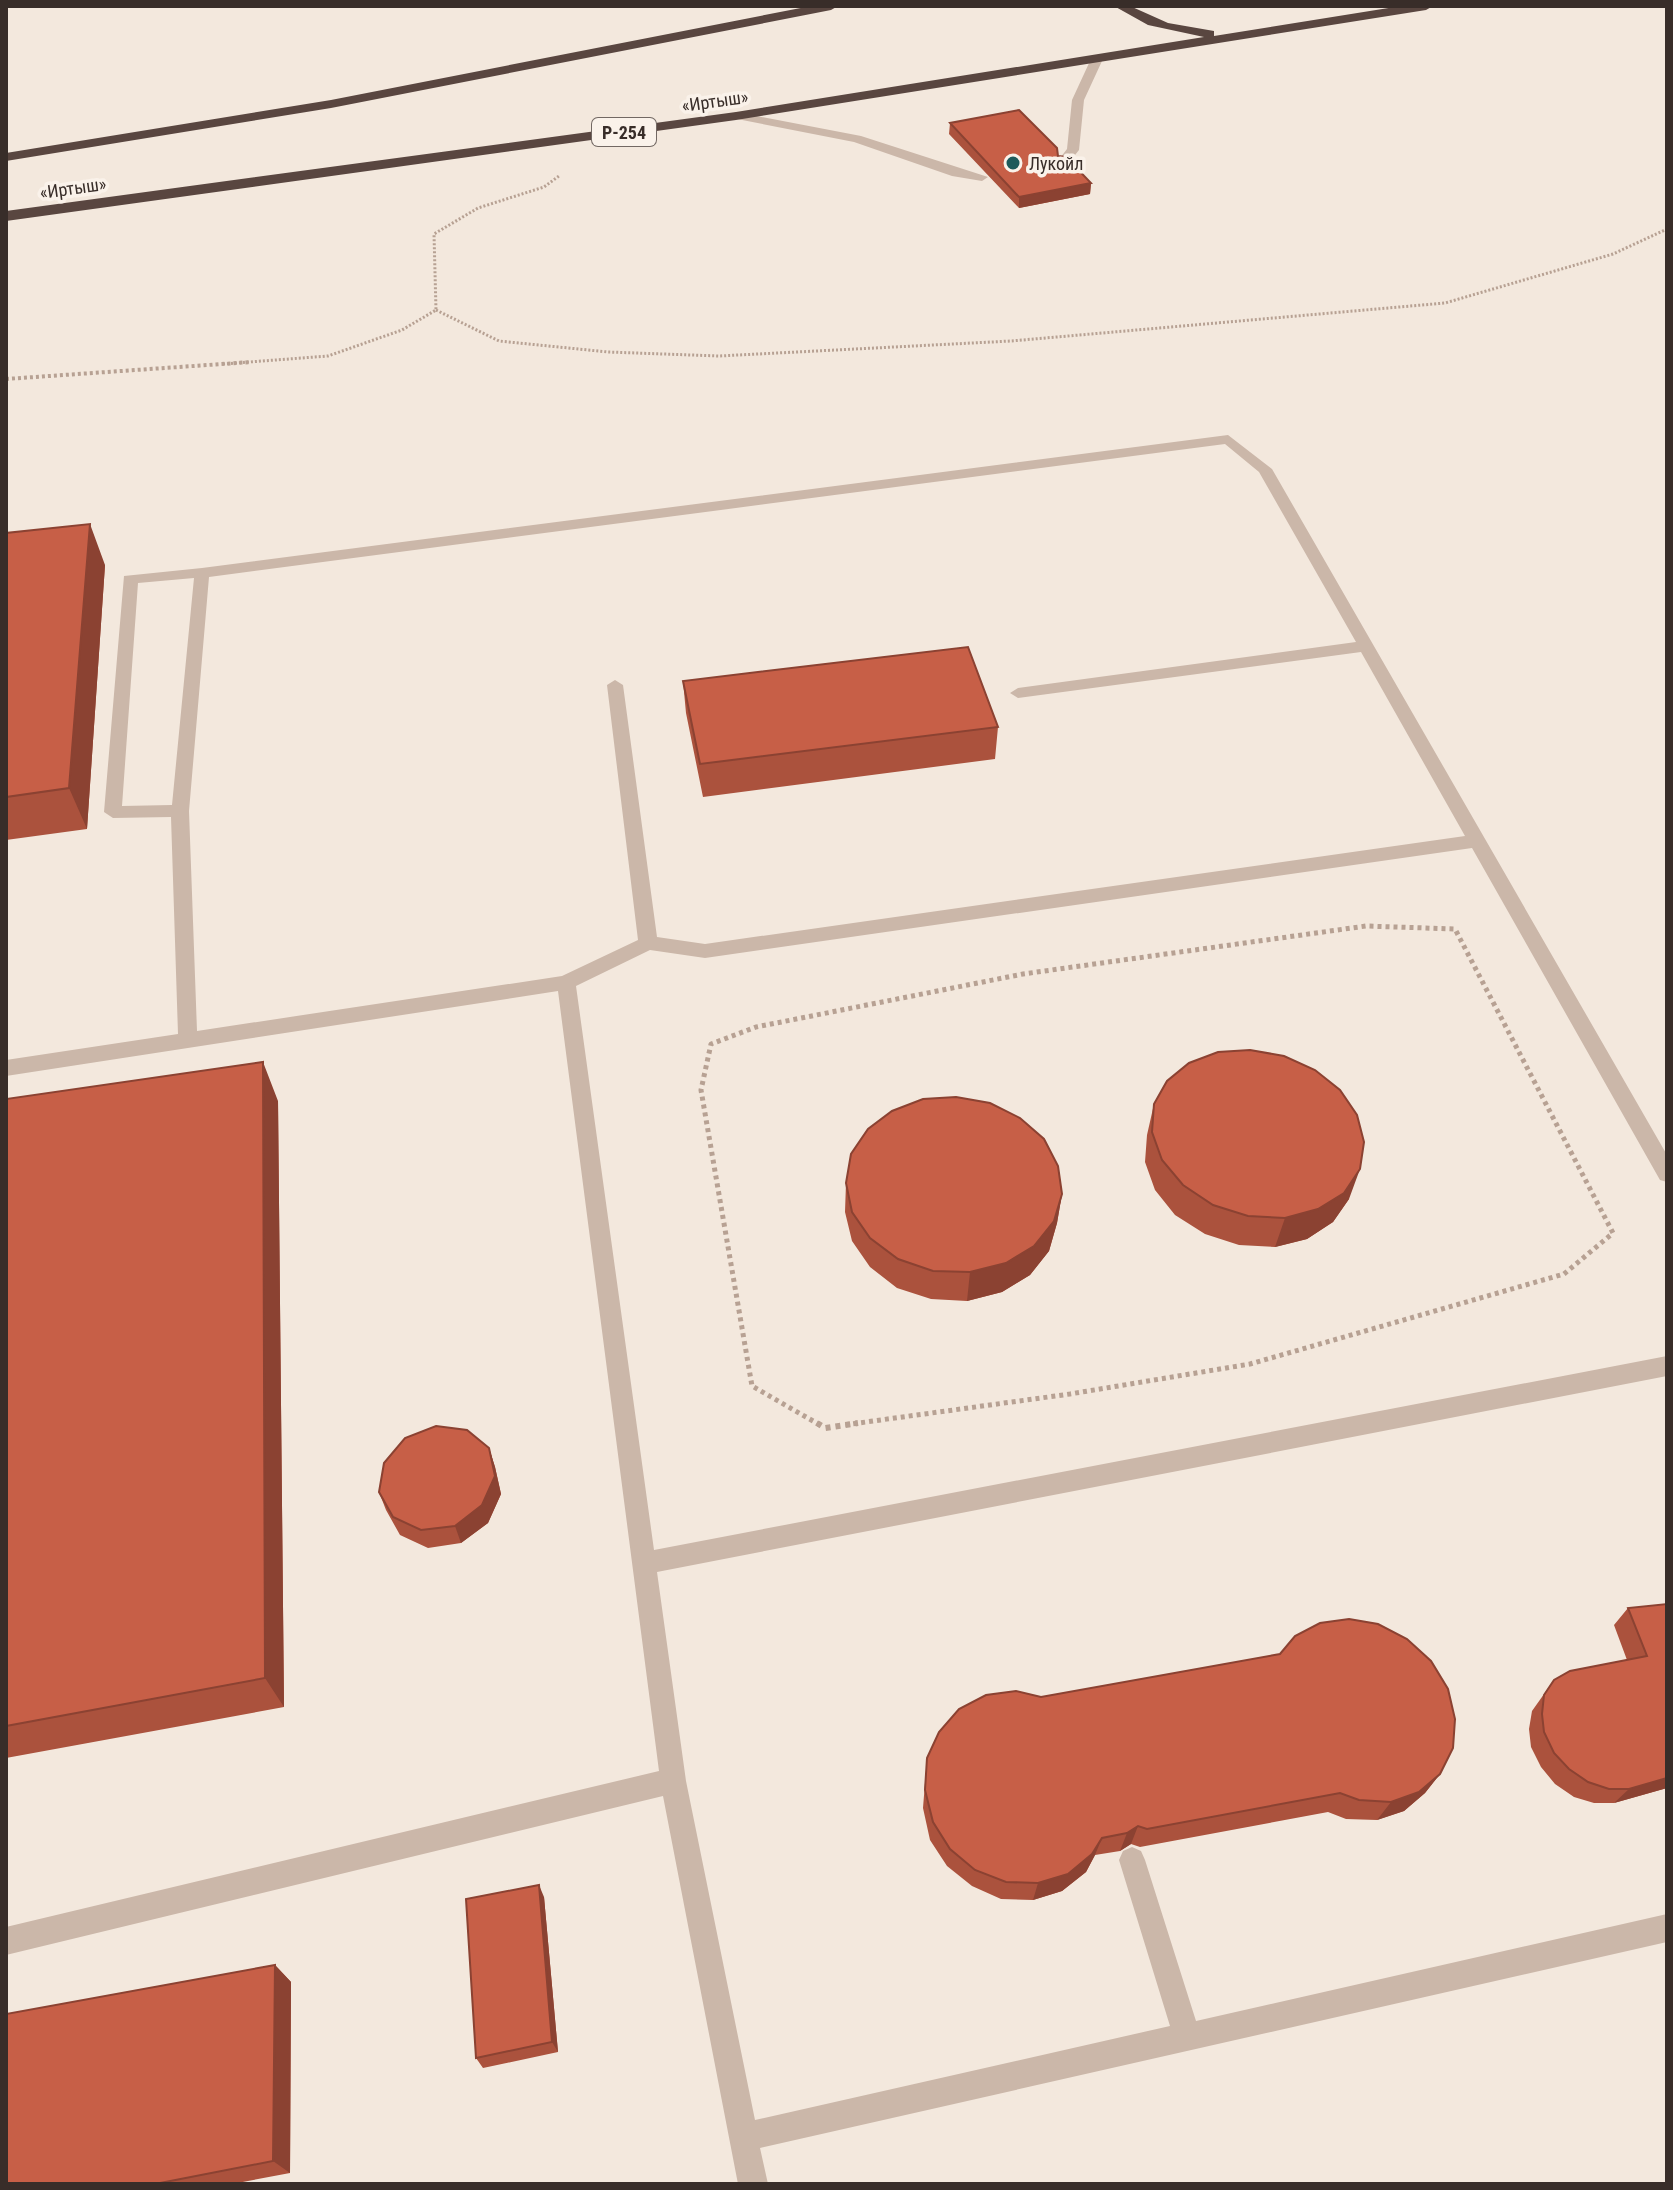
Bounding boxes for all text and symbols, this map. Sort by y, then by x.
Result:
street label: «Иртыш» [680,86,750,116]
road number: Р-254 [592,118,656,146]
place label: Лукойл [1029,153,1083,174]
marker: Лукойл [1004,154,1022,172]
street label: «Иртыш» [38,173,108,203]

